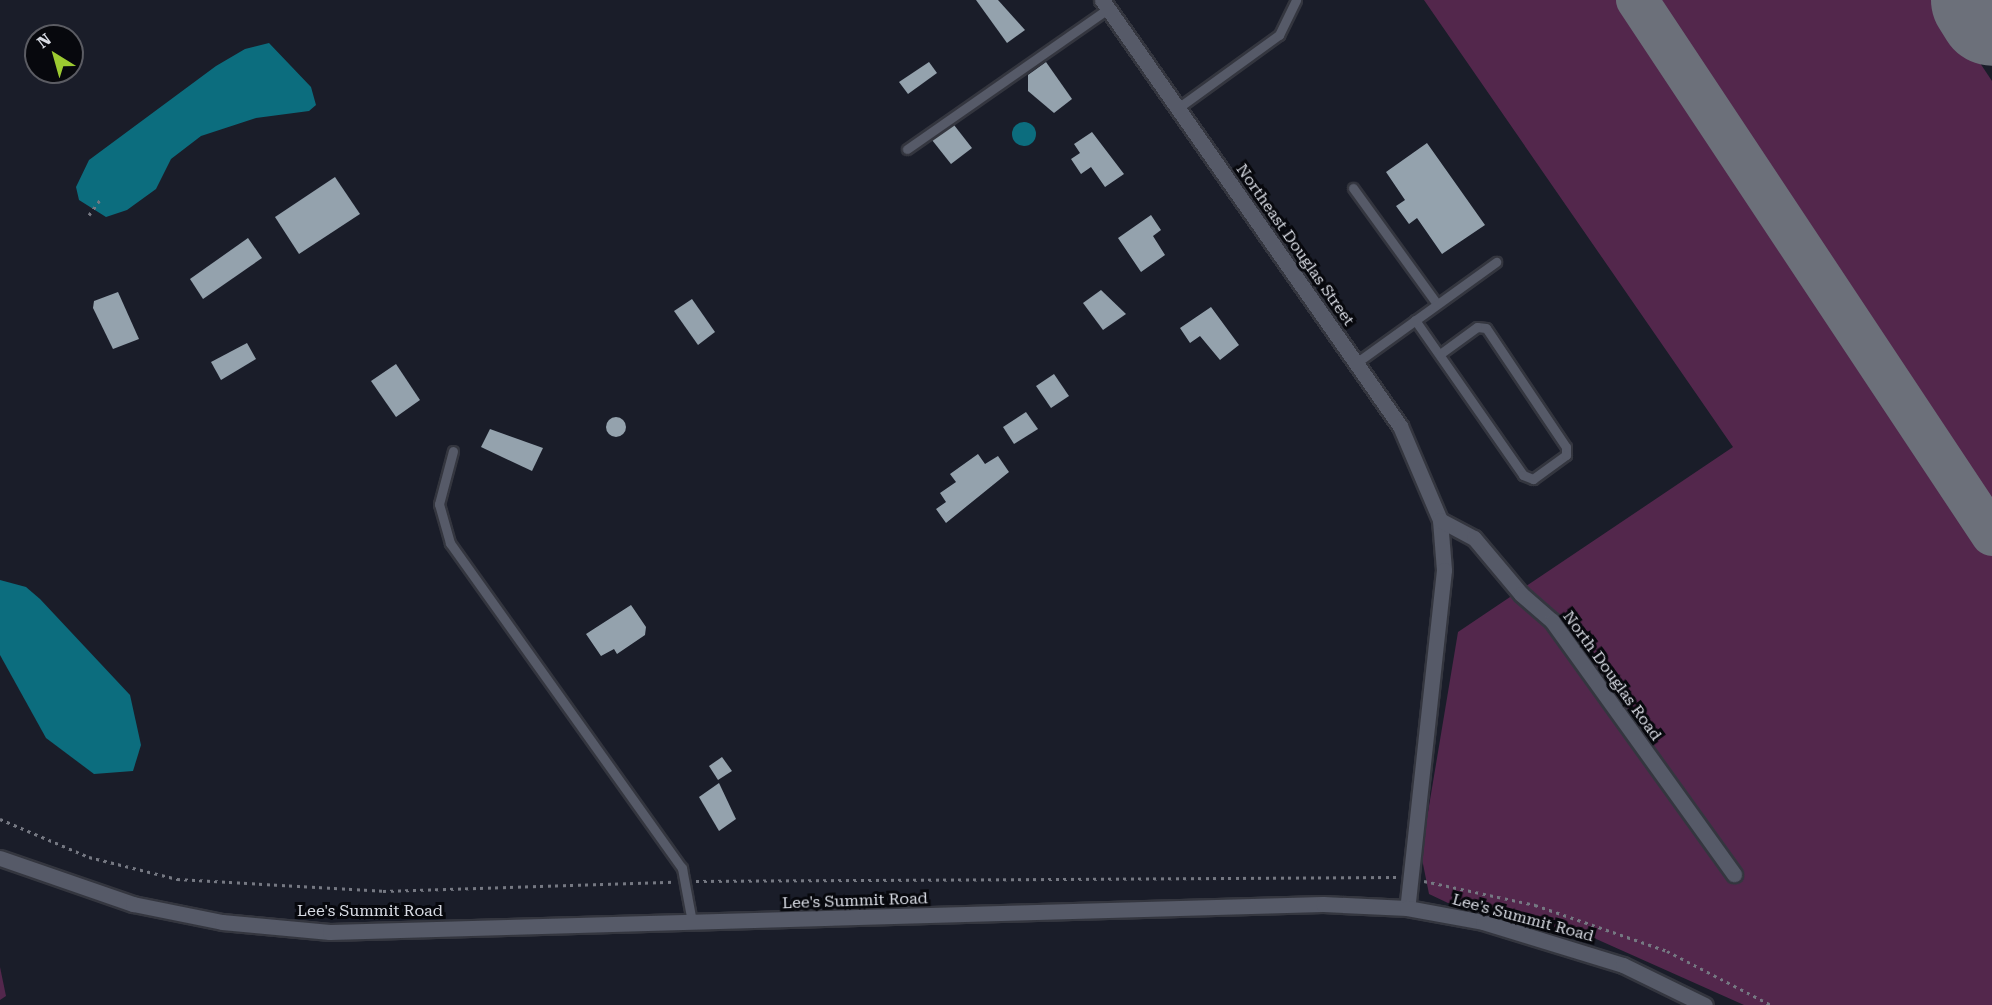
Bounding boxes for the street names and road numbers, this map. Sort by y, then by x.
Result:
street label: Northeast Douglas Street [1232,160,1358,330]
street label: North Douglas Road [1559,607,1665,745]
street label: Lee's Summit Road [782,889,928,913]
street label: Lee's Summit Road [1450,890,1596,946]
street label: Lee's Summit Road [297,901,443,921]

